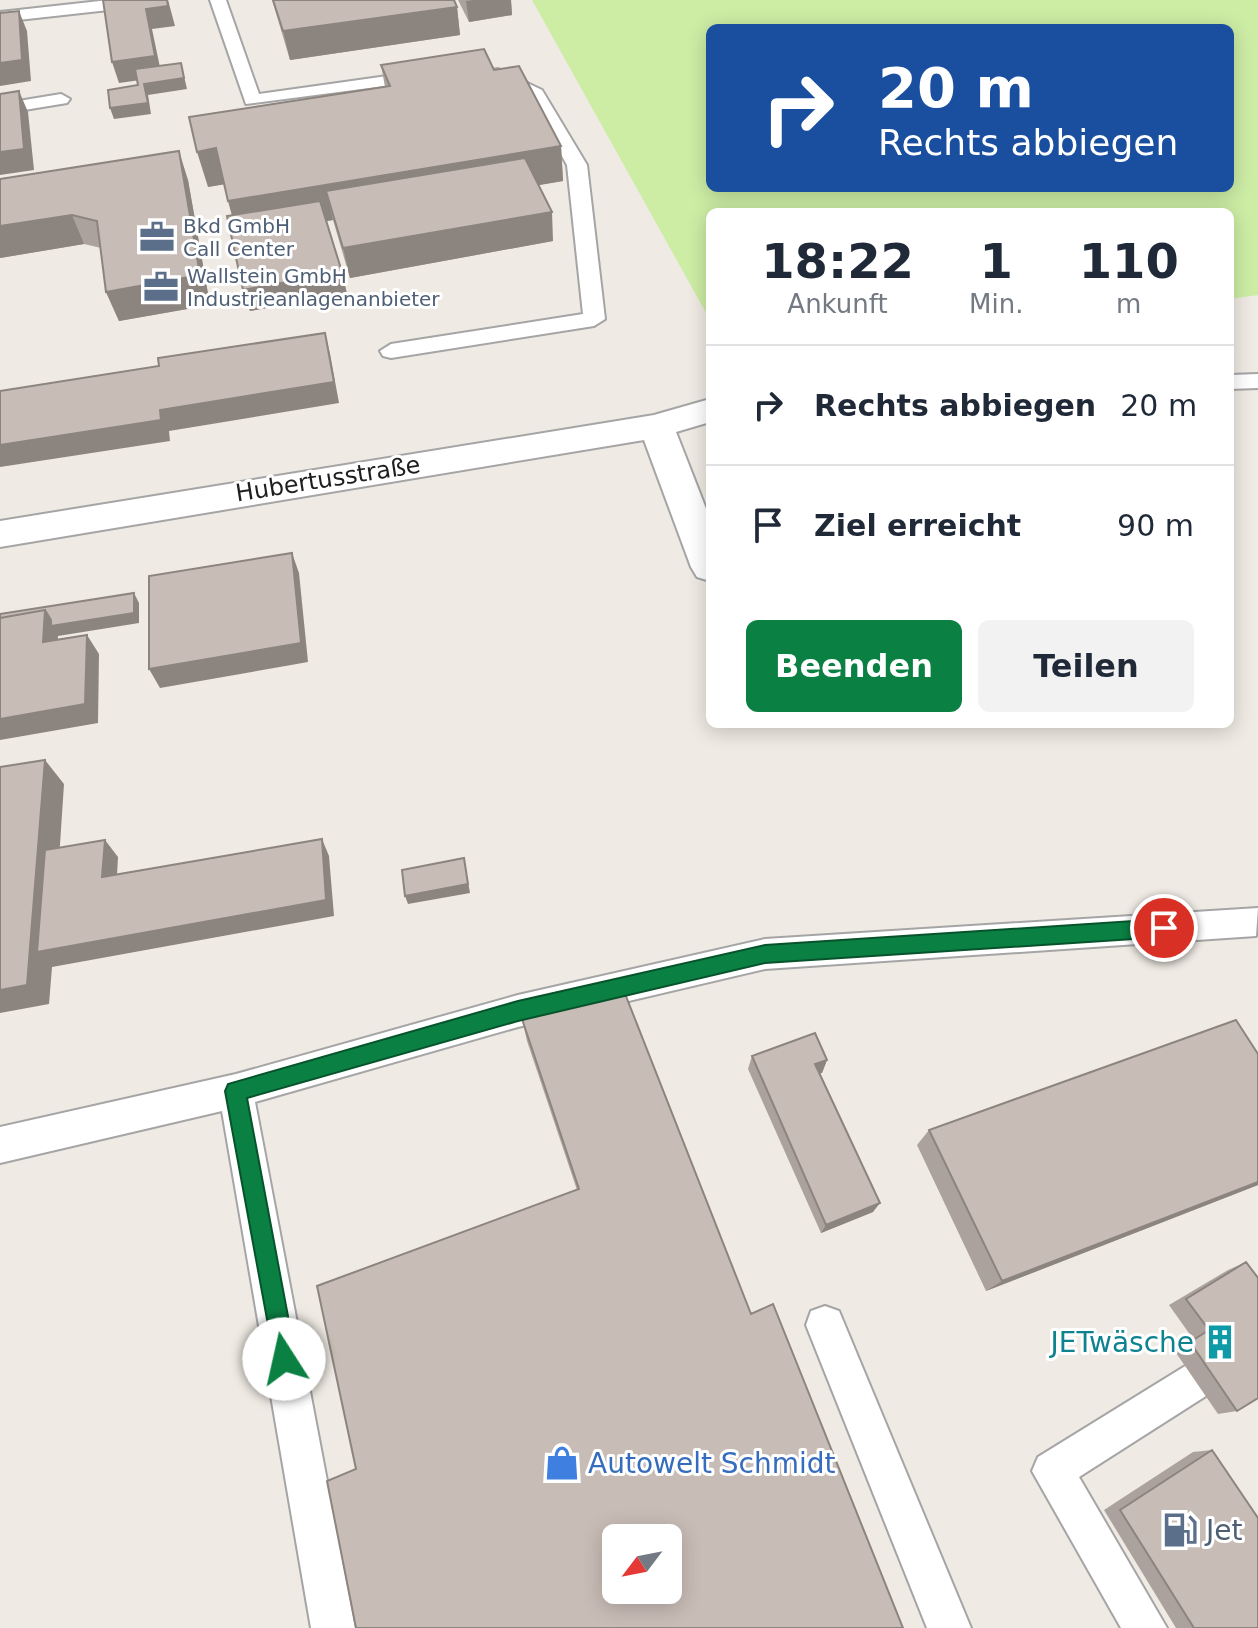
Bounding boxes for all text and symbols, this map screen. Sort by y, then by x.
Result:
text: 20 m [878,55,1034,120]
icon: right [746,56,850,160]
text: Rechts abbiegen [878,122,1178,163]
place label: Bkd GmbH Call Center [183,214,295,261]
office icon: Bkd GmbH Call Center [138,218,176,256]
text: 18:22 [761,233,914,289]
text: 1 [980,233,1013,289]
text: 110 [1079,233,1179,289]
place label: Wallstein GmbH Industrieanlagenanbieter [187,264,440,311]
office icon: Wallstein GmbH Industrieanlagenanbieter [142,268,180,306]
text: Ankunft [787,289,888,319]
text: Min. [969,289,1023,319]
text: m [1116,289,1141,319]
icon: right [746,383,790,427]
text: Rechts abbiegen [814,388,1096,423]
text: 20 m [1120,388,1197,423]
street label: Hubertusstraße [234,451,422,507]
icon: arrive [746,503,790,547]
text: Ziel erreicht [814,508,1021,543]
text: 90 m [1117,508,1194,543]
button: Beenden [746,620,962,712]
button: Teilen [978,620,1194,712]
pin [1130,894,1198,962]
icon: arrive [1142,906,1186,950]
position arrow [242,1317,326,1401]
building icon: JETwäsche [1201,1323,1239,1361]
place label: JETwäsche [1049,1326,1194,1359]
shop icon: Autowelt Schmidt [543,1444,581,1482]
place label: Autowelt Schmidt [588,1447,836,1480]
fuel station icon: Jet [1161,1511,1199,1549]
place label: Jet [1204,1514,1242,1547]
north arrow [602,1524,682,1604]
map controls [602,1524,682,1604]

